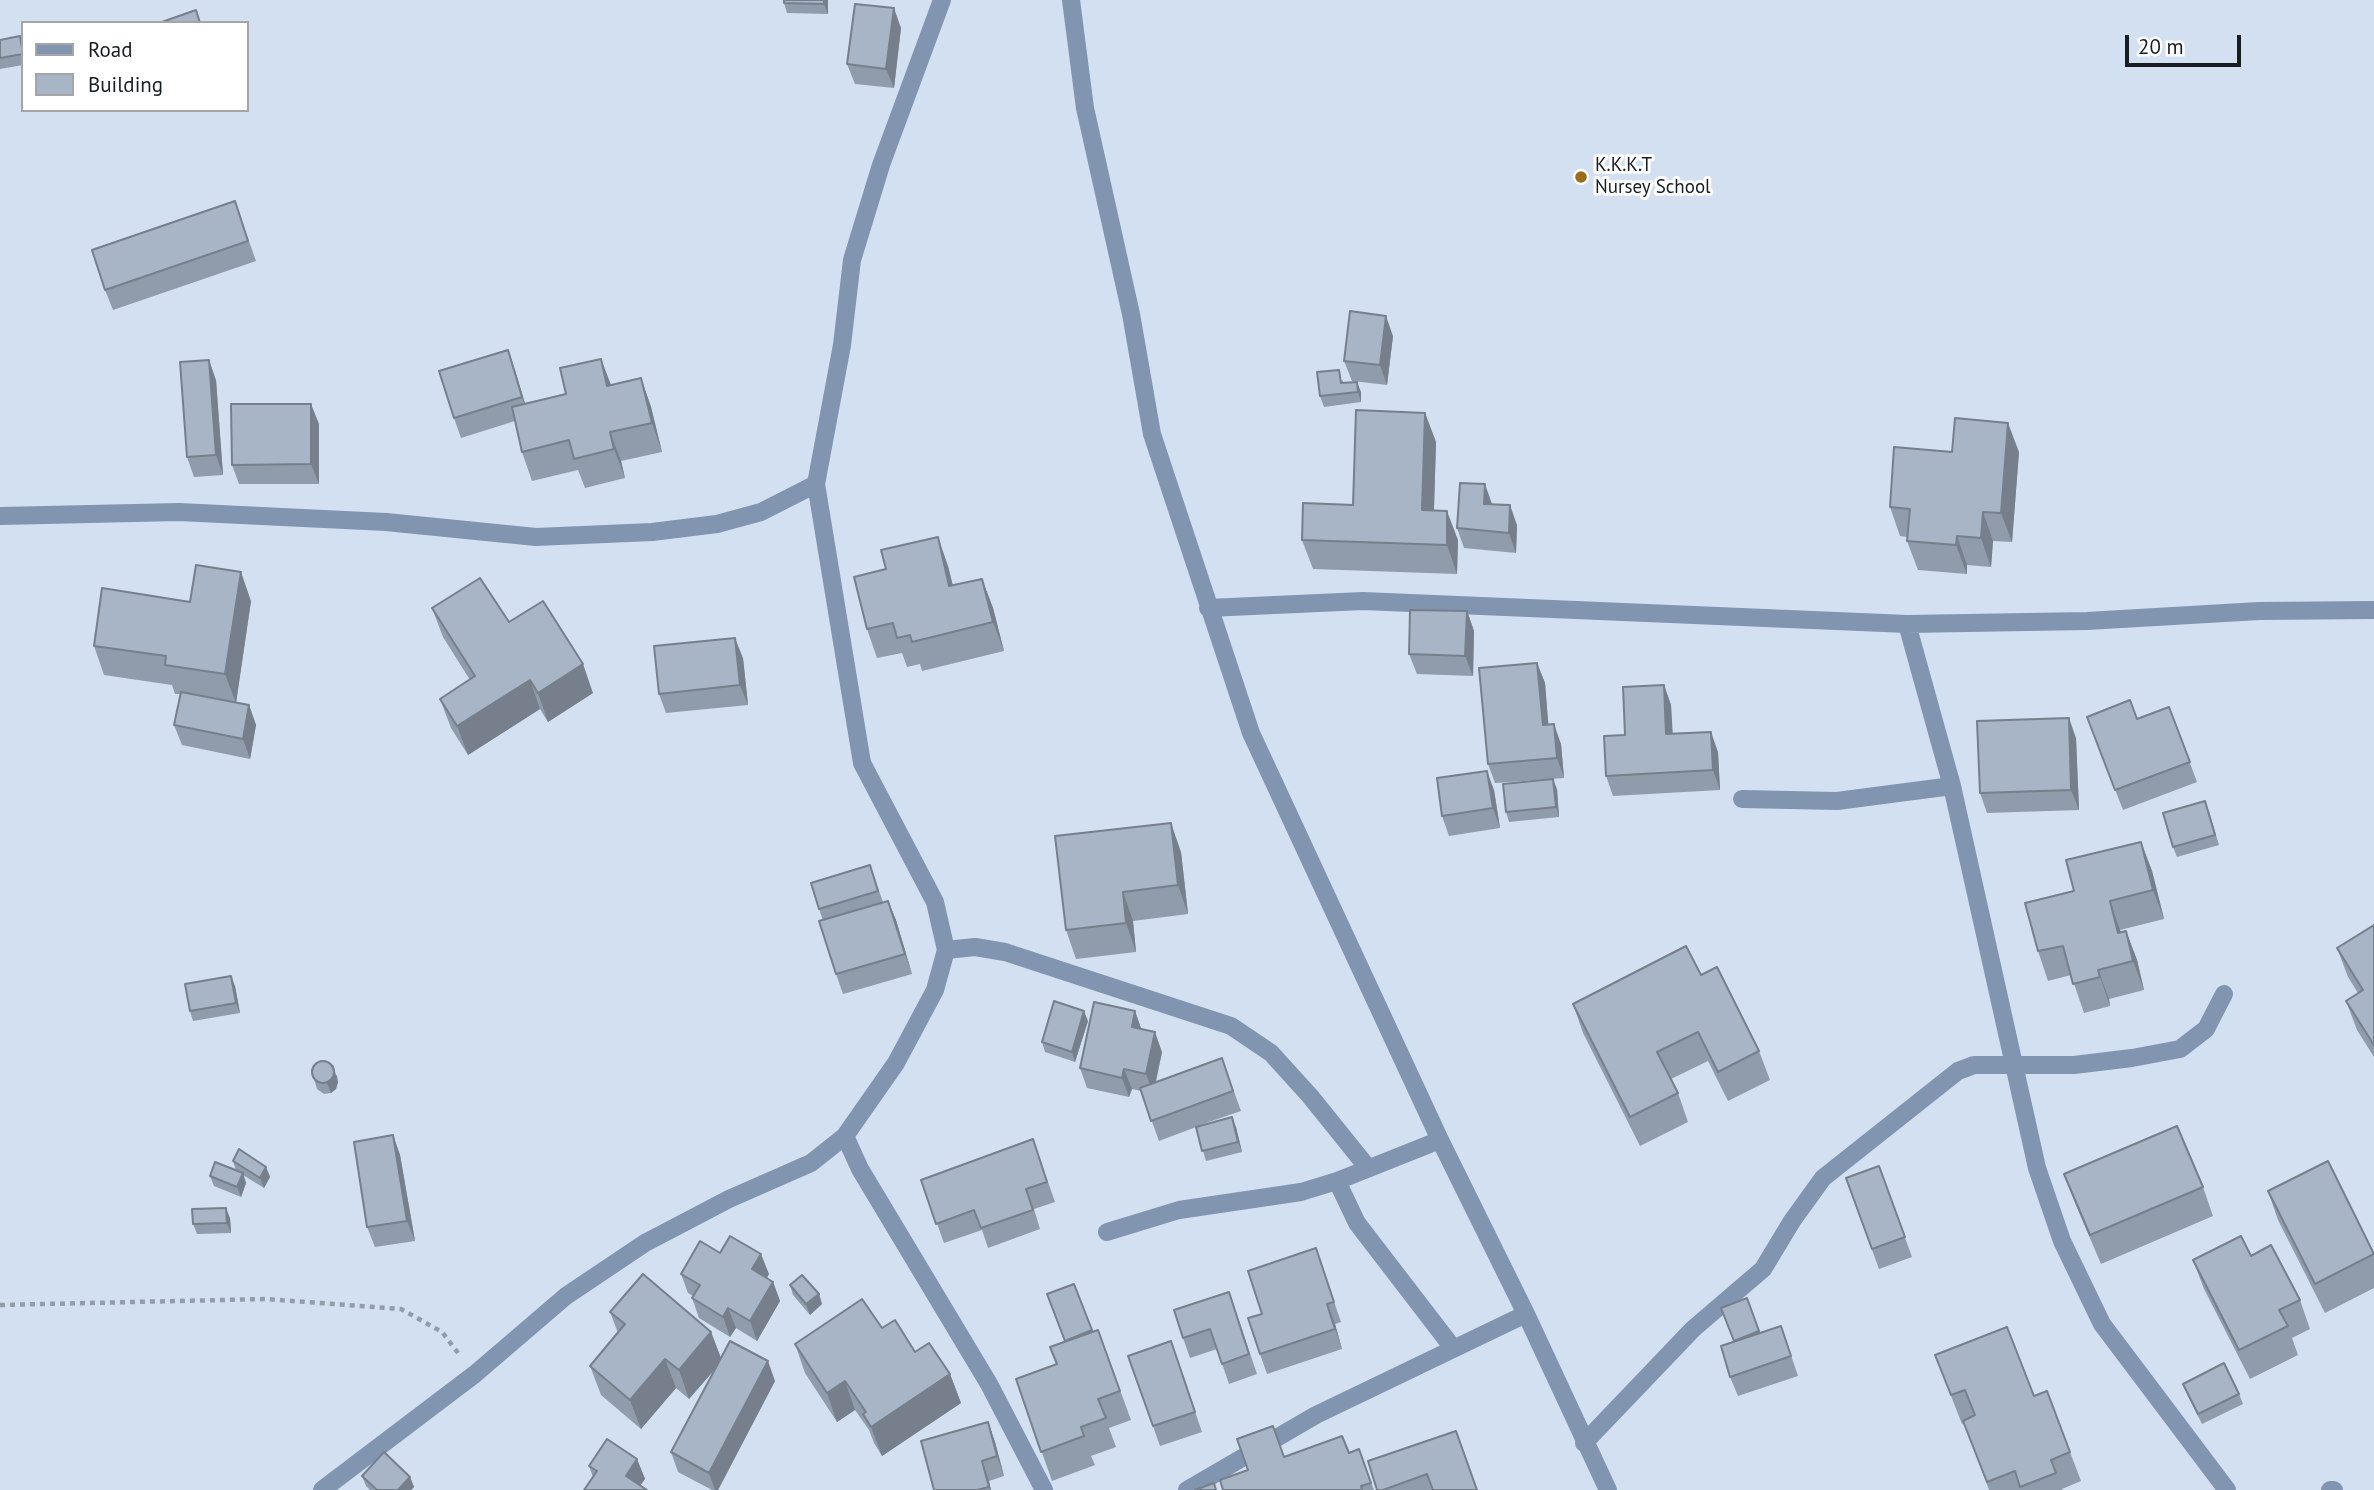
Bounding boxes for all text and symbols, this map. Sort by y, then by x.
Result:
legend [21,21,248,112]
scale bar [2129,21,2244,65]
text: 20 m [2138,33,2184,60]
text: Road [88,36,132,63]
text: Building [88,71,163,98]
place label: K.K.K.T Nursey School [1595,155,1711,199]
marker: K.K.K.T Nursey School [1573,169,1589,185]

